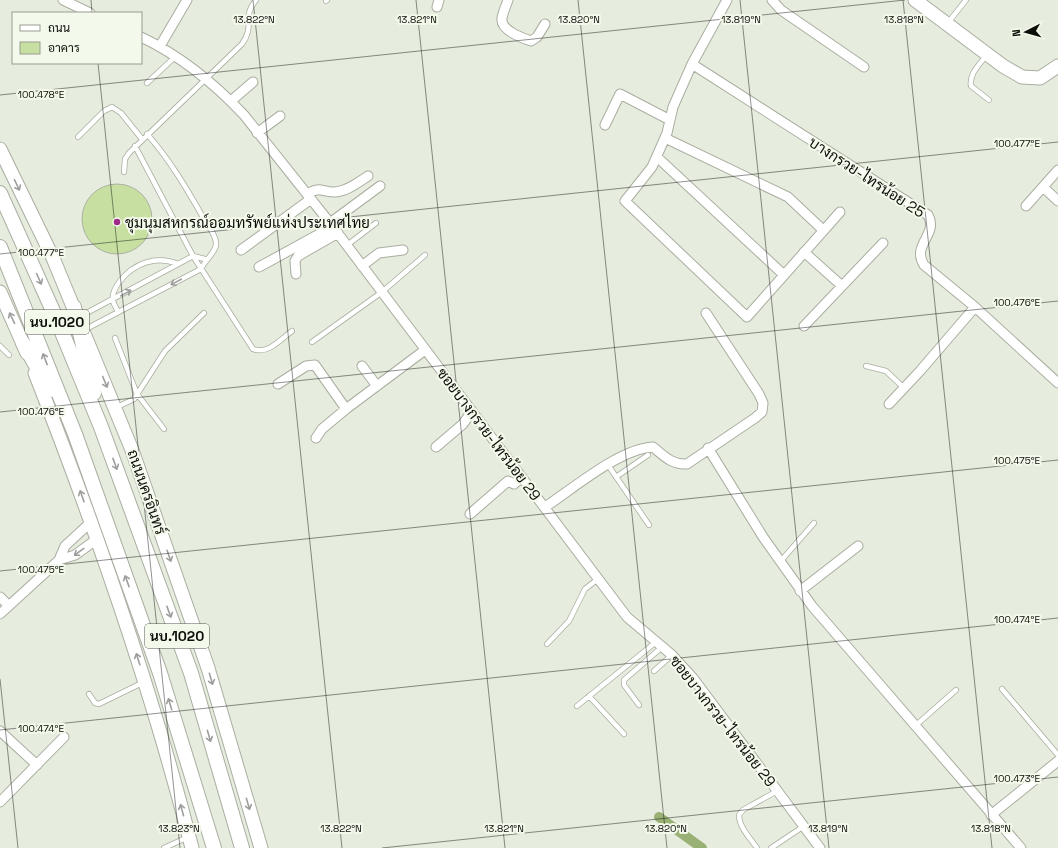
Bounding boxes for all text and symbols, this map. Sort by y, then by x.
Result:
legend [12,12,142,64]
north arrow [1006,12,1046,52]
text: 13.822°N [233,13,275,26]
text: 13.821°N [397,13,437,26]
text: 13.820°N [558,13,600,26]
text: 13.819°N [721,13,761,26]
text: 13.818°N [884,13,924,26]
text: ถนน [48,20,71,36]
text: N [1009,29,1023,37]
text: อาคาร [48,40,80,56]
text: 100.478°E [18,88,65,101]
street label: บางกรวย-ไทรน้อย 25 [805,132,929,222]
text: 100.477°E [994,137,1040,150]
one-way arrow [14,178,21,190]
place label: ชุมนุมสหกรณ์ออมทรัพย์แห่งประเทศไทย [125,213,370,234]
marker: ชุมนุมสหกรณ์ออมทรัพย์แห่งประเทศไทย [112,217,122,227]
text: 100.477°E [18,246,64,259]
one-way arrow [35,272,43,284]
one-way arrow [170,279,182,286]
one-way arrow [120,289,132,297]
text: 100.476°E [994,296,1041,309]
road number: นบ.1020 [25,310,89,334]
one-way arrow [8,312,15,324]
one-way arrow [41,353,49,365]
street label: ซอยบางกรวย-ไทรน้อย 29 [433,364,545,504]
one-way arrow [101,375,109,387]
text: 100.476°E [18,405,65,418]
street label: ถนนนครอินทร์ [124,447,170,537]
text: 100.475°E [994,454,1041,467]
one-way arrow [111,457,119,469]
one-way arrow [77,491,85,503]
one-way arrow [74,548,85,556]
one-way arrow [166,550,174,562]
text: 100.475°E [18,563,65,576]
one-way arrow [123,575,131,587]
one-way arrow [165,606,173,618]
text: 100.474°E [994,613,1040,626]
road number: นบ.1020 [145,624,209,648]
one-way arrow [134,652,141,665]
street label: ซอยบางกรวย-ไทรน้อย 29 [666,652,780,790]
one-way arrow [208,672,215,685]
one-way arrow [166,697,173,710]
text: 100.474°E [18,722,64,735]
one-way arrow [206,729,214,742]
text: 100.473°E [994,772,1041,785]
one-way arrow [245,797,252,810]
one-way arrow [178,804,185,817]
text: 13.823°N [158,822,200,835]
text: 13.822°N [320,822,362,835]
text: 13.821°N [484,822,524,835]
text: 13.820°N [645,822,687,835]
text: 13.819°N [808,822,848,835]
text: 13.818°N [971,822,1011,835]

